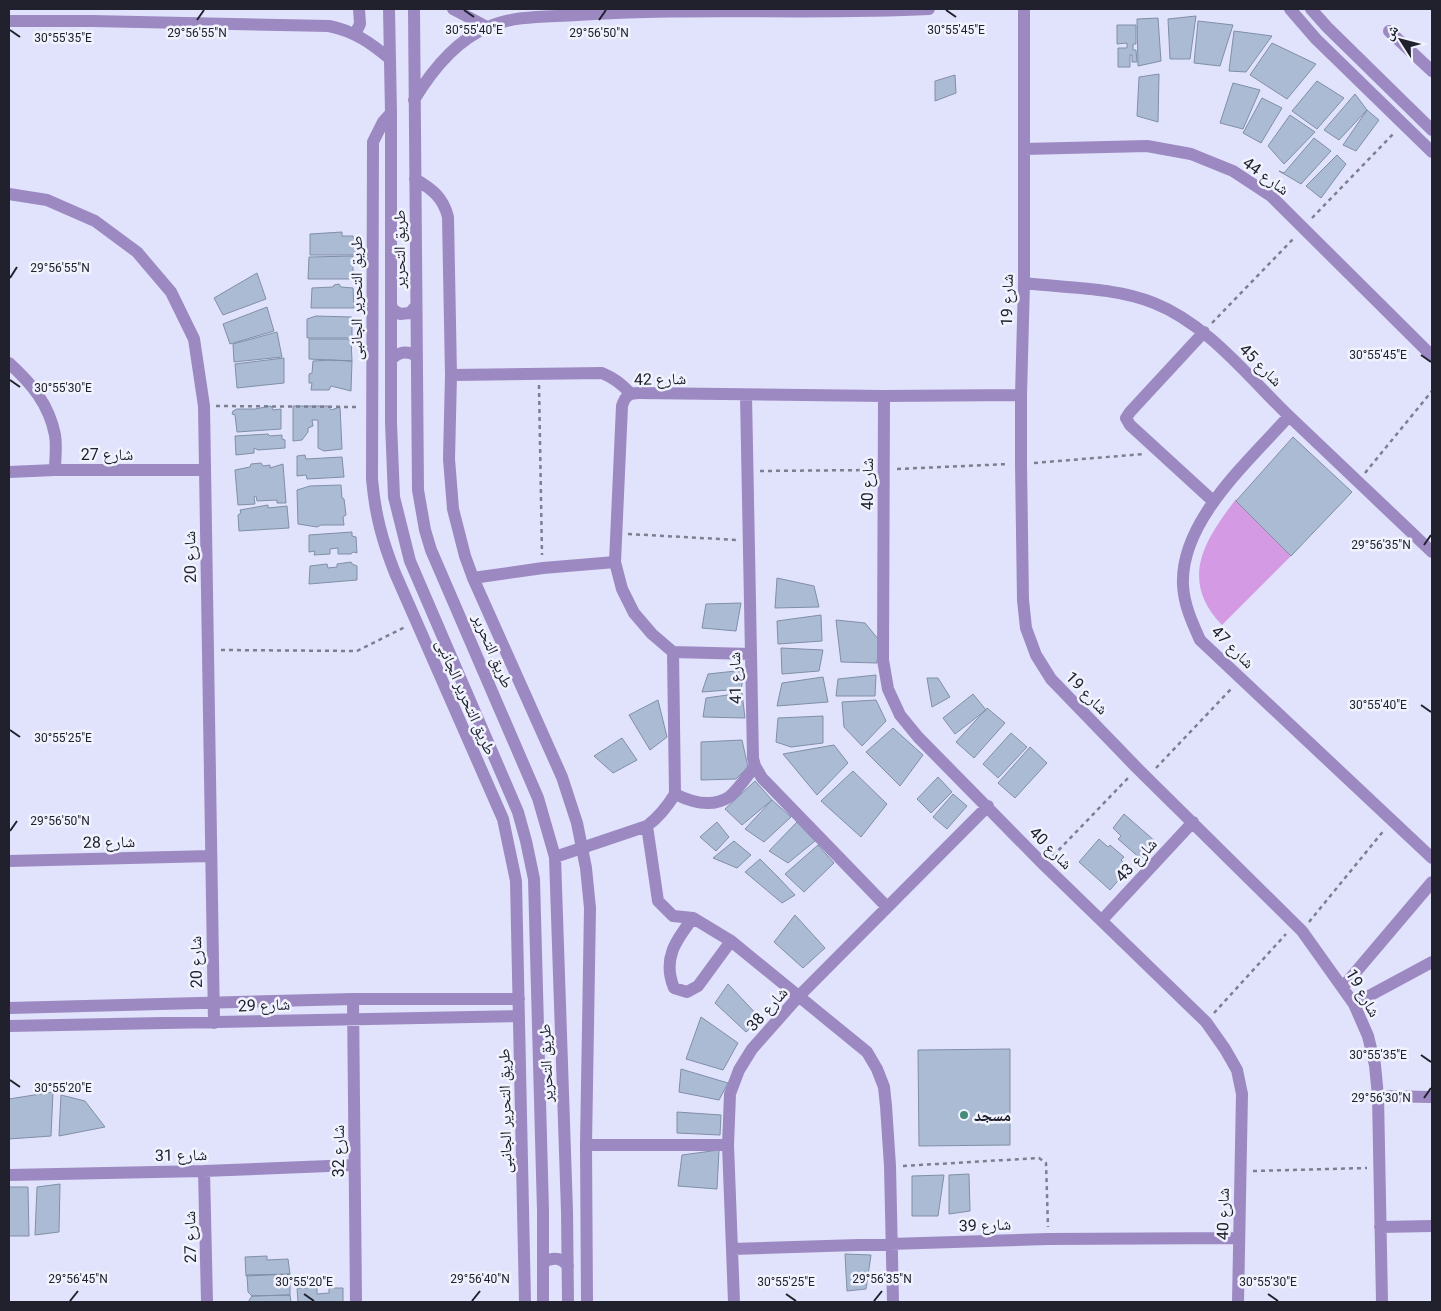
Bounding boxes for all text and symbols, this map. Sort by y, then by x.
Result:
north arrow [1376,15,1426,65]
text: ش [1380,22,1402,44]
text: 30°55'40"E [445,23,503,37]
text: 30°55'45"E [927,23,985,37]
text: 29°56'55"N [167,26,227,40]
text: 29°56'50"N [569,26,629,40]
text: 30°55'35"E [34,31,92,45]
street label: شارع 44 [1239,153,1293,200]
street label: طريق التحرير [390,210,410,289]
street label: طريق التحرير الجانبى [347,236,367,360]
text: 29°56'55"N [30,261,90,275]
street label: شارع 19 [997,274,1018,326]
street label: شارع 45 [1235,340,1286,391]
text: 30°55'45"E [1349,348,1407,362]
street label: شارع 42 [634,369,686,390]
text: 30°55'30"E [34,381,92,395]
street label: شارع 27 [81,445,133,465]
street label: شارع 40 [858,458,878,510]
street label: شارع 20 [180,531,201,583]
text: 29°56'35"N [1351,538,1411,552]
street label: طريق التحرير [468,610,517,691]
street label: شارع 47 [1207,622,1258,673]
street label: طريق التحرير الجانبى [431,636,500,758]
street label: شارع 41 [725,652,746,704]
street label: شارع 19 [1061,668,1112,719]
text: 30°55'40"E [1349,698,1407,712]
text: 30°55'25"E [34,731,92,745]
text: 29°56'50"N [30,814,90,828]
street label: شارع 40 [1025,823,1076,874]
street label: شارع 28 [83,832,135,853]
street label: شارع 43 [1111,834,1162,886]
street label: شارع 20 [186,936,207,988]
street label: شارع 19 [1341,966,1384,1021]
street label: شارع 38 [742,983,792,1035]
street label: شارع 29 [237,995,291,1016]
street label: طريق التحرير [535,1023,558,1104]
street label: طريق التحرير الجانبى [494,1048,517,1174]
text: 30°55'35"E [1349,1048,1407,1062]
text: 30°55'20"E [34,1081,92,1095]
text: 29°56'30"N [1351,1091,1411,1105]
place label: مسجد [974,1106,1011,1125]
marker: مسجد [958,1109,970,1121]
street label: شارع 32 [329,1125,349,1177]
street label: شارع 31 [155,1145,207,1166]
street label: شارع 40 [1213,1188,1234,1240]
street label: شارع 27 [180,1211,201,1263]
street label: شارع 39 [958,1215,1012,1236]
text: 29°56'45"N [48,1272,108,1286]
text: 29°56'40"N [450,1272,510,1286]
text: 29°56'35"N [852,1272,912,1286]
text: 30°55'20"E [275,1275,333,1289]
text: 30°55'25"E [757,1275,815,1289]
text: 30°55'30"E [1239,1275,1297,1289]

